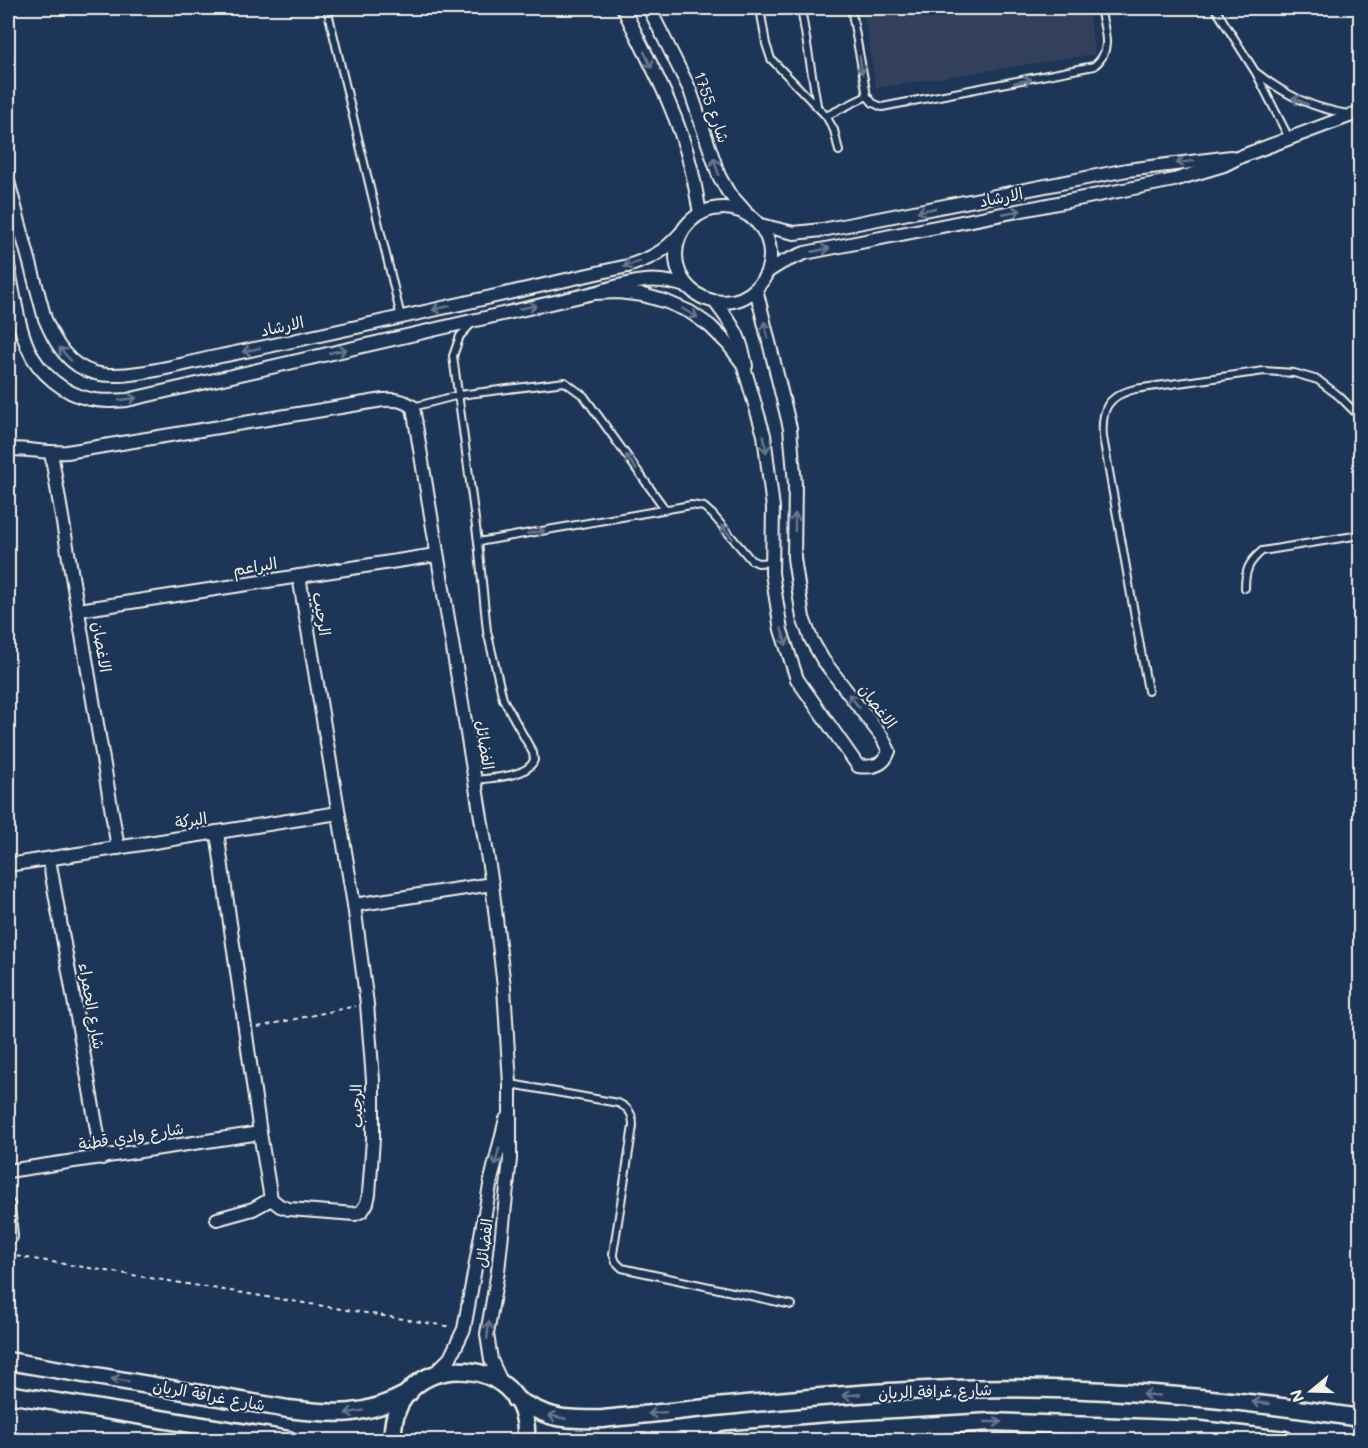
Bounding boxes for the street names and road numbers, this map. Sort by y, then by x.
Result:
street label: شارع 1755 [688,68,735,146]
street label: الارشاد [977,182,1025,211]
street label: الارشاد [258,311,306,340]
street label: البراعم [231,552,279,582]
street label: الرحيب [309,590,336,637]
street label: الاغصان [88,620,117,674]
street label: الاغصان [855,679,902,732]
street label: الفضائل [471,719,500,771]
street label: البركة [173,807,209,832]
street label: شارع الحمراء [73,961,110,1051]
street label: الرحيب [345,1084,366,1128]
street label: شارع وادي قطنة [77,1117,185,1156]
street label: الفضائل [470,1217,497,1269]
street label: شارع غرافة الريان [151,1374,267,1417]
street label: شارع غرافة الريان [878,1378,992,1405]

